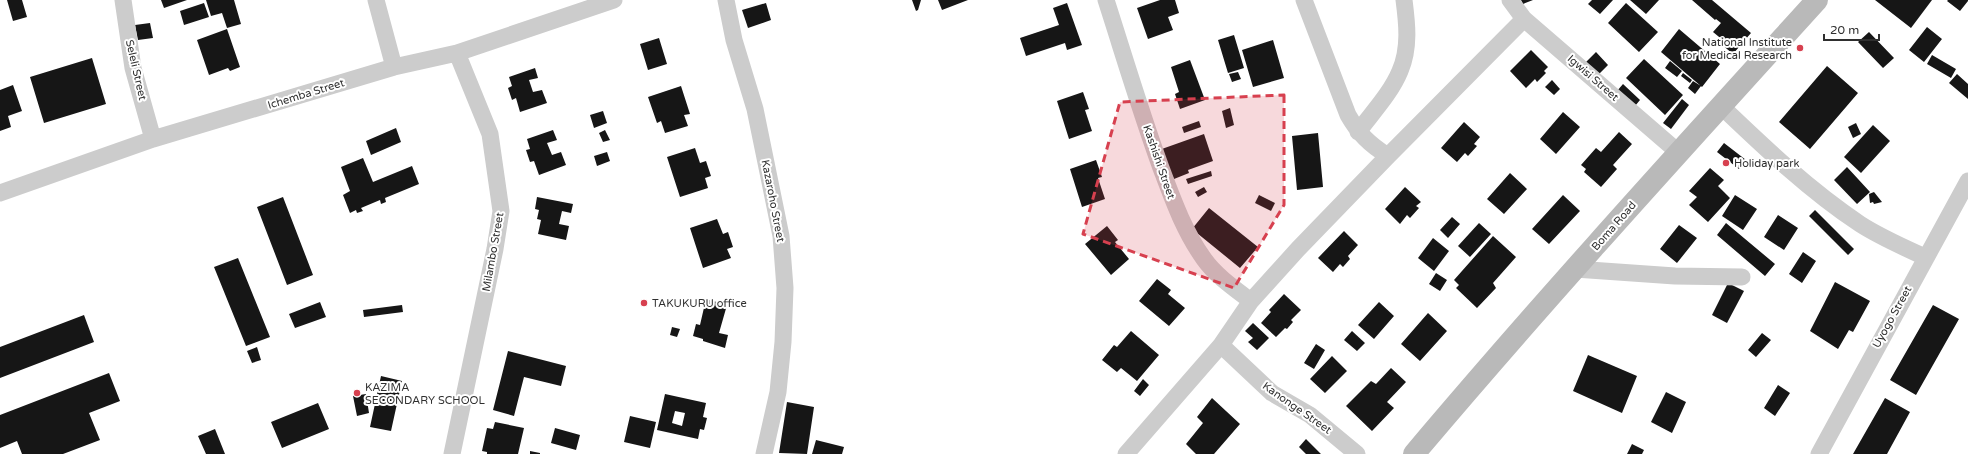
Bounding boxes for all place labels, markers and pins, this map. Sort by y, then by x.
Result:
place label: National Institute for Medical Research [1682,36,1792,62]
marker: National Institute for Medical Research [1795,43,1805,53]
place label: Holiday park [1734,157,1799,170]
marker: Holiday park [1721,158,1731,168]
place label: TAKUKURU office [652,297,747,310]
marker: TAKUKURU office [639,298,649,308]
place label: KAZIMA SECONDARY SCHOOL [365,381,486,407]
marker: KAZIMA SECONDARY SCHOOL [352,388,362,398]

